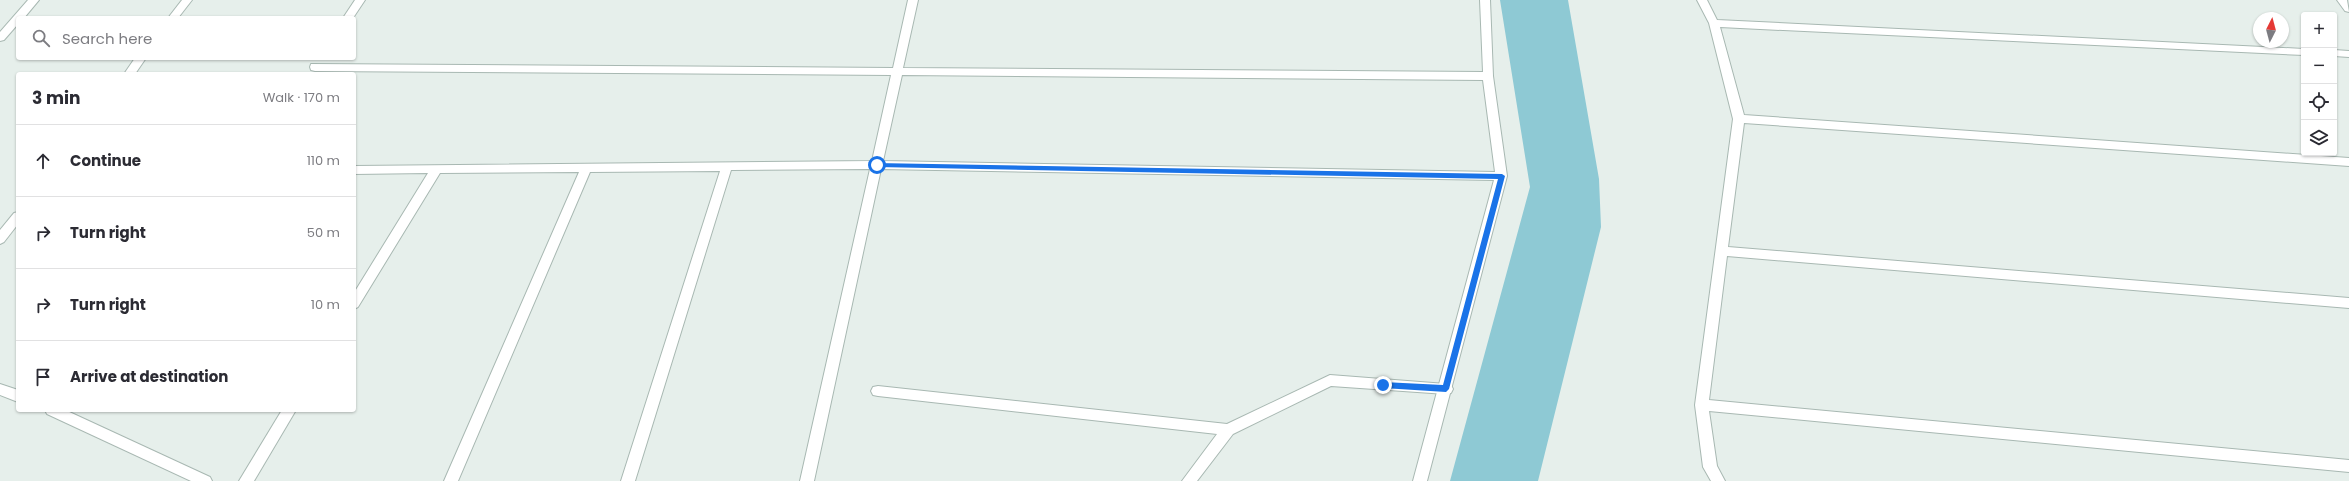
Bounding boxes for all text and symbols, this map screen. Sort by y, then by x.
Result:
north arrow [2253,12,2289,48]
map controls [2301,12,2337,156]
button: + [2301,12,2337,48]
search box [16,16,356,60]
icon: search [30,27,52,49]
text: Search here [62,28,152,49]
button: − [2301,48,2337,84]
button: locate [2301,84,2337,120]
text: 3 min [32,86,80,110]
text: Walk · 170 m [263,88,340,107]
button: layers [2301,120,2337,156]
icon: ahead [32,150,54,172]
text: Continue [70,150,141,171]
text: 110 m [307,151,340,170]
route start [868,156,886,174]
icon: right [32,222,54,244]
text: Turn right [70,222,146,243]
text: 50 m [307,223,340,242]
icon: right [32,294,54,316]
text: Turn right [70,294,146,315]
text: 10 m [311,295,340,314]
icon: arrive [32,366,54,388]
text: Arrive at destination [70,366,228,387]
route end [1374,376,1392,394]

